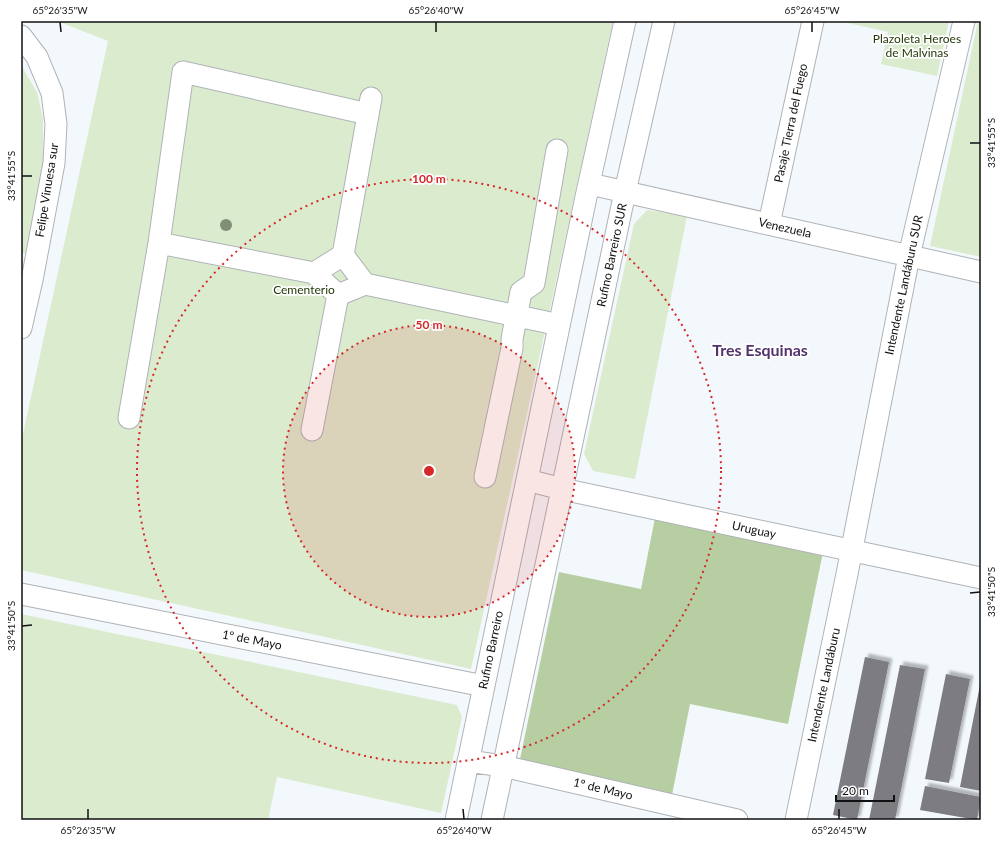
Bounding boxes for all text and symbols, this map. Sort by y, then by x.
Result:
text: 65°26'35"W [32,4,88,16]
text: 65°26'40"W [408,4,464,16]
text: 65°26'45"W [784,4,840,16]
park label: Plazoleta Heroes de Malvinas [873,31,961,60]
street label: Pasaje Tierra del Fuego [771,62,810,184]
text: 33°41'55"S [985,118,997,168]
street label: Felipe Vinuesa sur [32,141,61,238]
text: 33°41'55"S [5,151,17,201]
text: 100 m [412,171,446,186]
street label: Rufino Barreiro SUR [593,201,630,308]
street label: Intendente Landáburu SUR [881,213,926,356]
street label: Venezuela [757,214,813,241]
park label: Cementerio [273,282,335,297]
text: 50 m [416,317,442,332]
district label: Tres Esquinas [712,340,808,359]
centre of rings [422,464,436,478]
street label: Uruguay [731,518,778,542]
text: 33°41'50"S [985,567,997,617]
text: 33°41'50"S [5,601,17,651]
street label: Rufino Barreiro [475,609,506,690]
street label: 1º de Mayo [221,626,283,653]
street label: Intendente Landáburu [804,626,843,743]
street label: 1º de Mayo [572,774,635,803]
scale bar [836,777,894,803]
text: 20 m [842,783,869,798]
text: 65°26'35"W [60,824,116,836]
text: 65°26'40"W [436,824,492,836]
text: 65°26'45"W [811,824,867,836]

